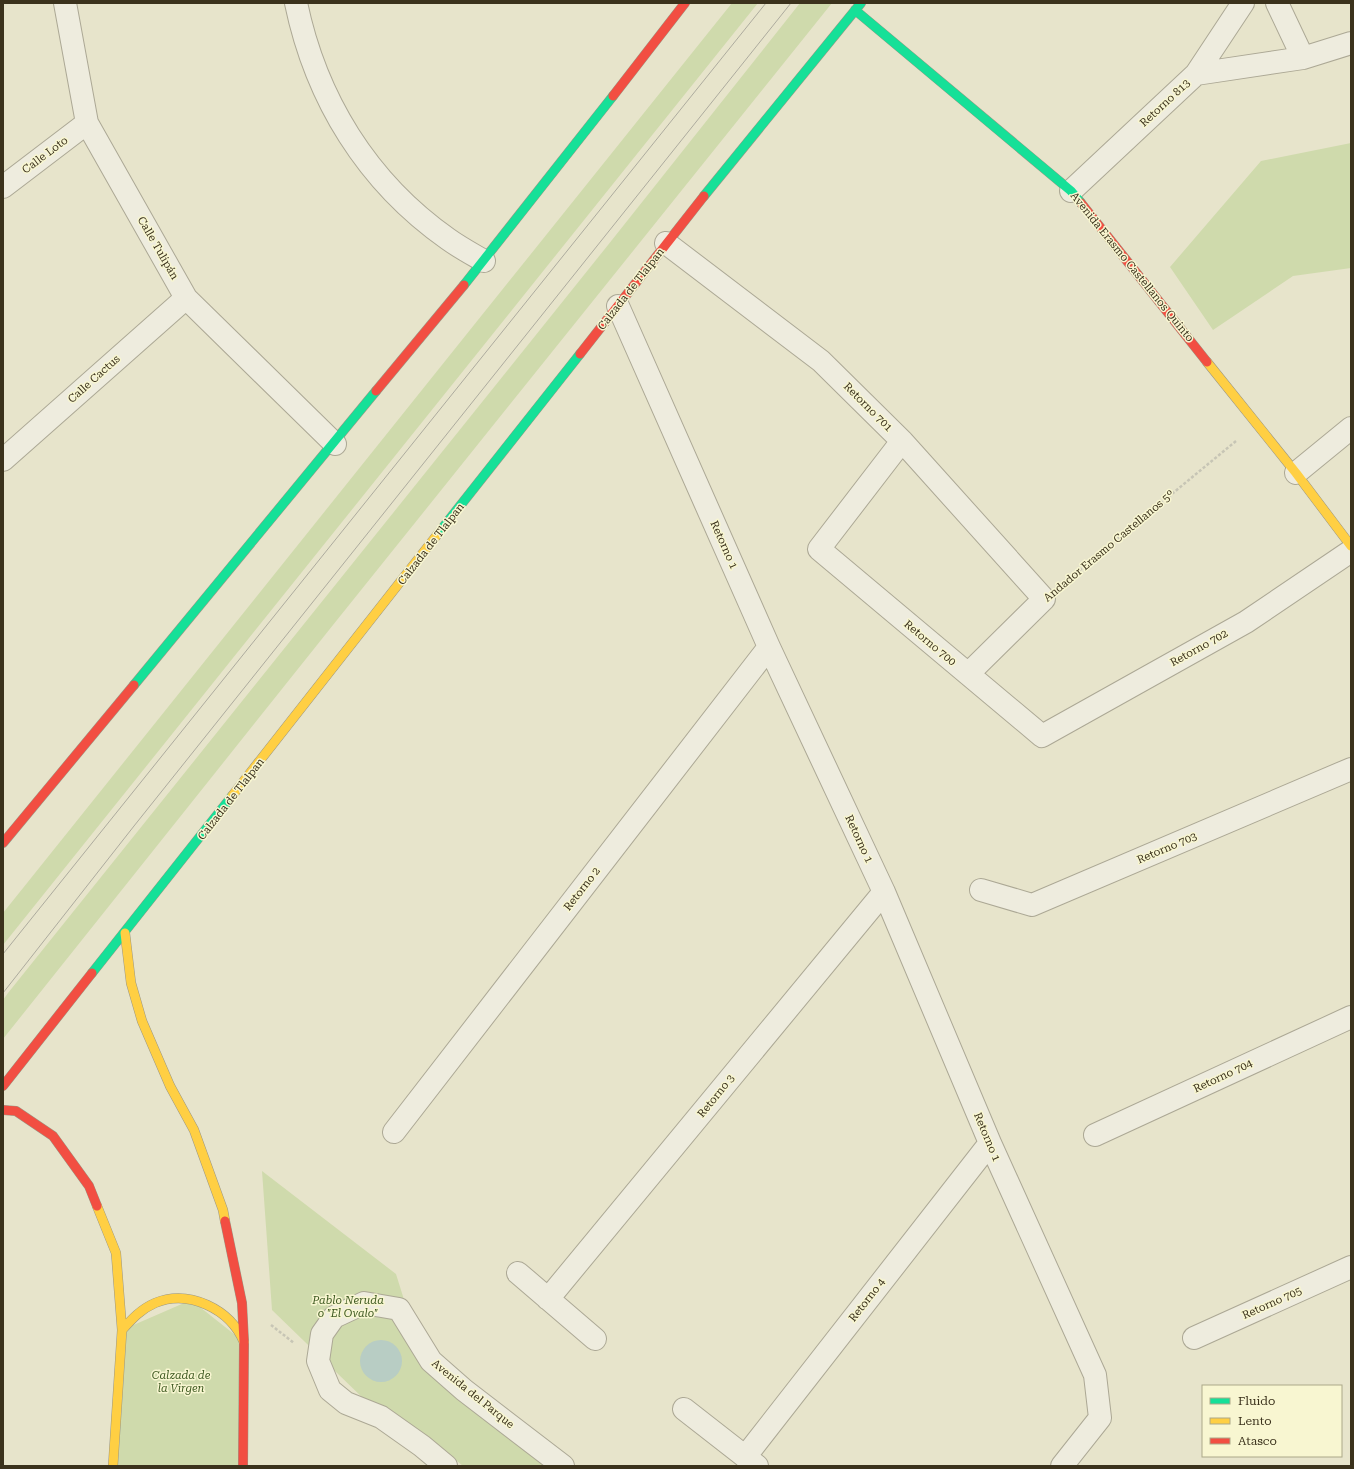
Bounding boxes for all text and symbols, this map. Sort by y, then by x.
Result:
street label: Retorno 813 [1137,76,1193,130]
street label: Calle Loto [20,133,71,176]
street label: Avenida Erasmo Castellanos Quinto [1068,190,1197,345]
street label: Calle Tulipán [135,214,181,282]
street label: Calzada de Tlalpan [595,246,667,332]
street label: Calle Cactus [65,352,123,406]
street label: Retorno 701 [841,380,895,434]
street label: Andador Erasmo Castellanos 5º [1041,487,1177,604]
street label: Calzada de Tlalpan [395,501,467,587]
street label: Retorno 1 [708,519,740,571]
street label: Retorno 700 [901,617,959,669]
street label: Retorno 702 [1168,627,1230,669]
street label: Calzada de Tlalpan [195,756,267,842]
street label: Retorno 1 [842,813,876,865]
street label: Retorno 703 [1135,830,1199,866]
street label: Retorno 2 [561,865,603,913]
street label: Retorno 704 [1191,1056,1255,1095]
street label: Retorno 3 [695,1072,737,1120]
street label: Retorno 1 [971,1111,1003,1163]
street label: Retorno 4 [846,1275,889,1324]
street label: Retorno 705 [1240,1284,1304,1322]
park label: Pablo Neruda o "El Ovalo" [311,1294,384,1320]
street label: Avenida del Parque [429,1357,517,1431]
park label: Calzada de la Virgen [152,1369,211,1395]
legend [1202,1385,1342,1457]
text: Fluido [1238,1394,1275,1408]
text: Lento [1238,1414,1272,1428]
text: Atasco [1238,1434,1277,1448]

